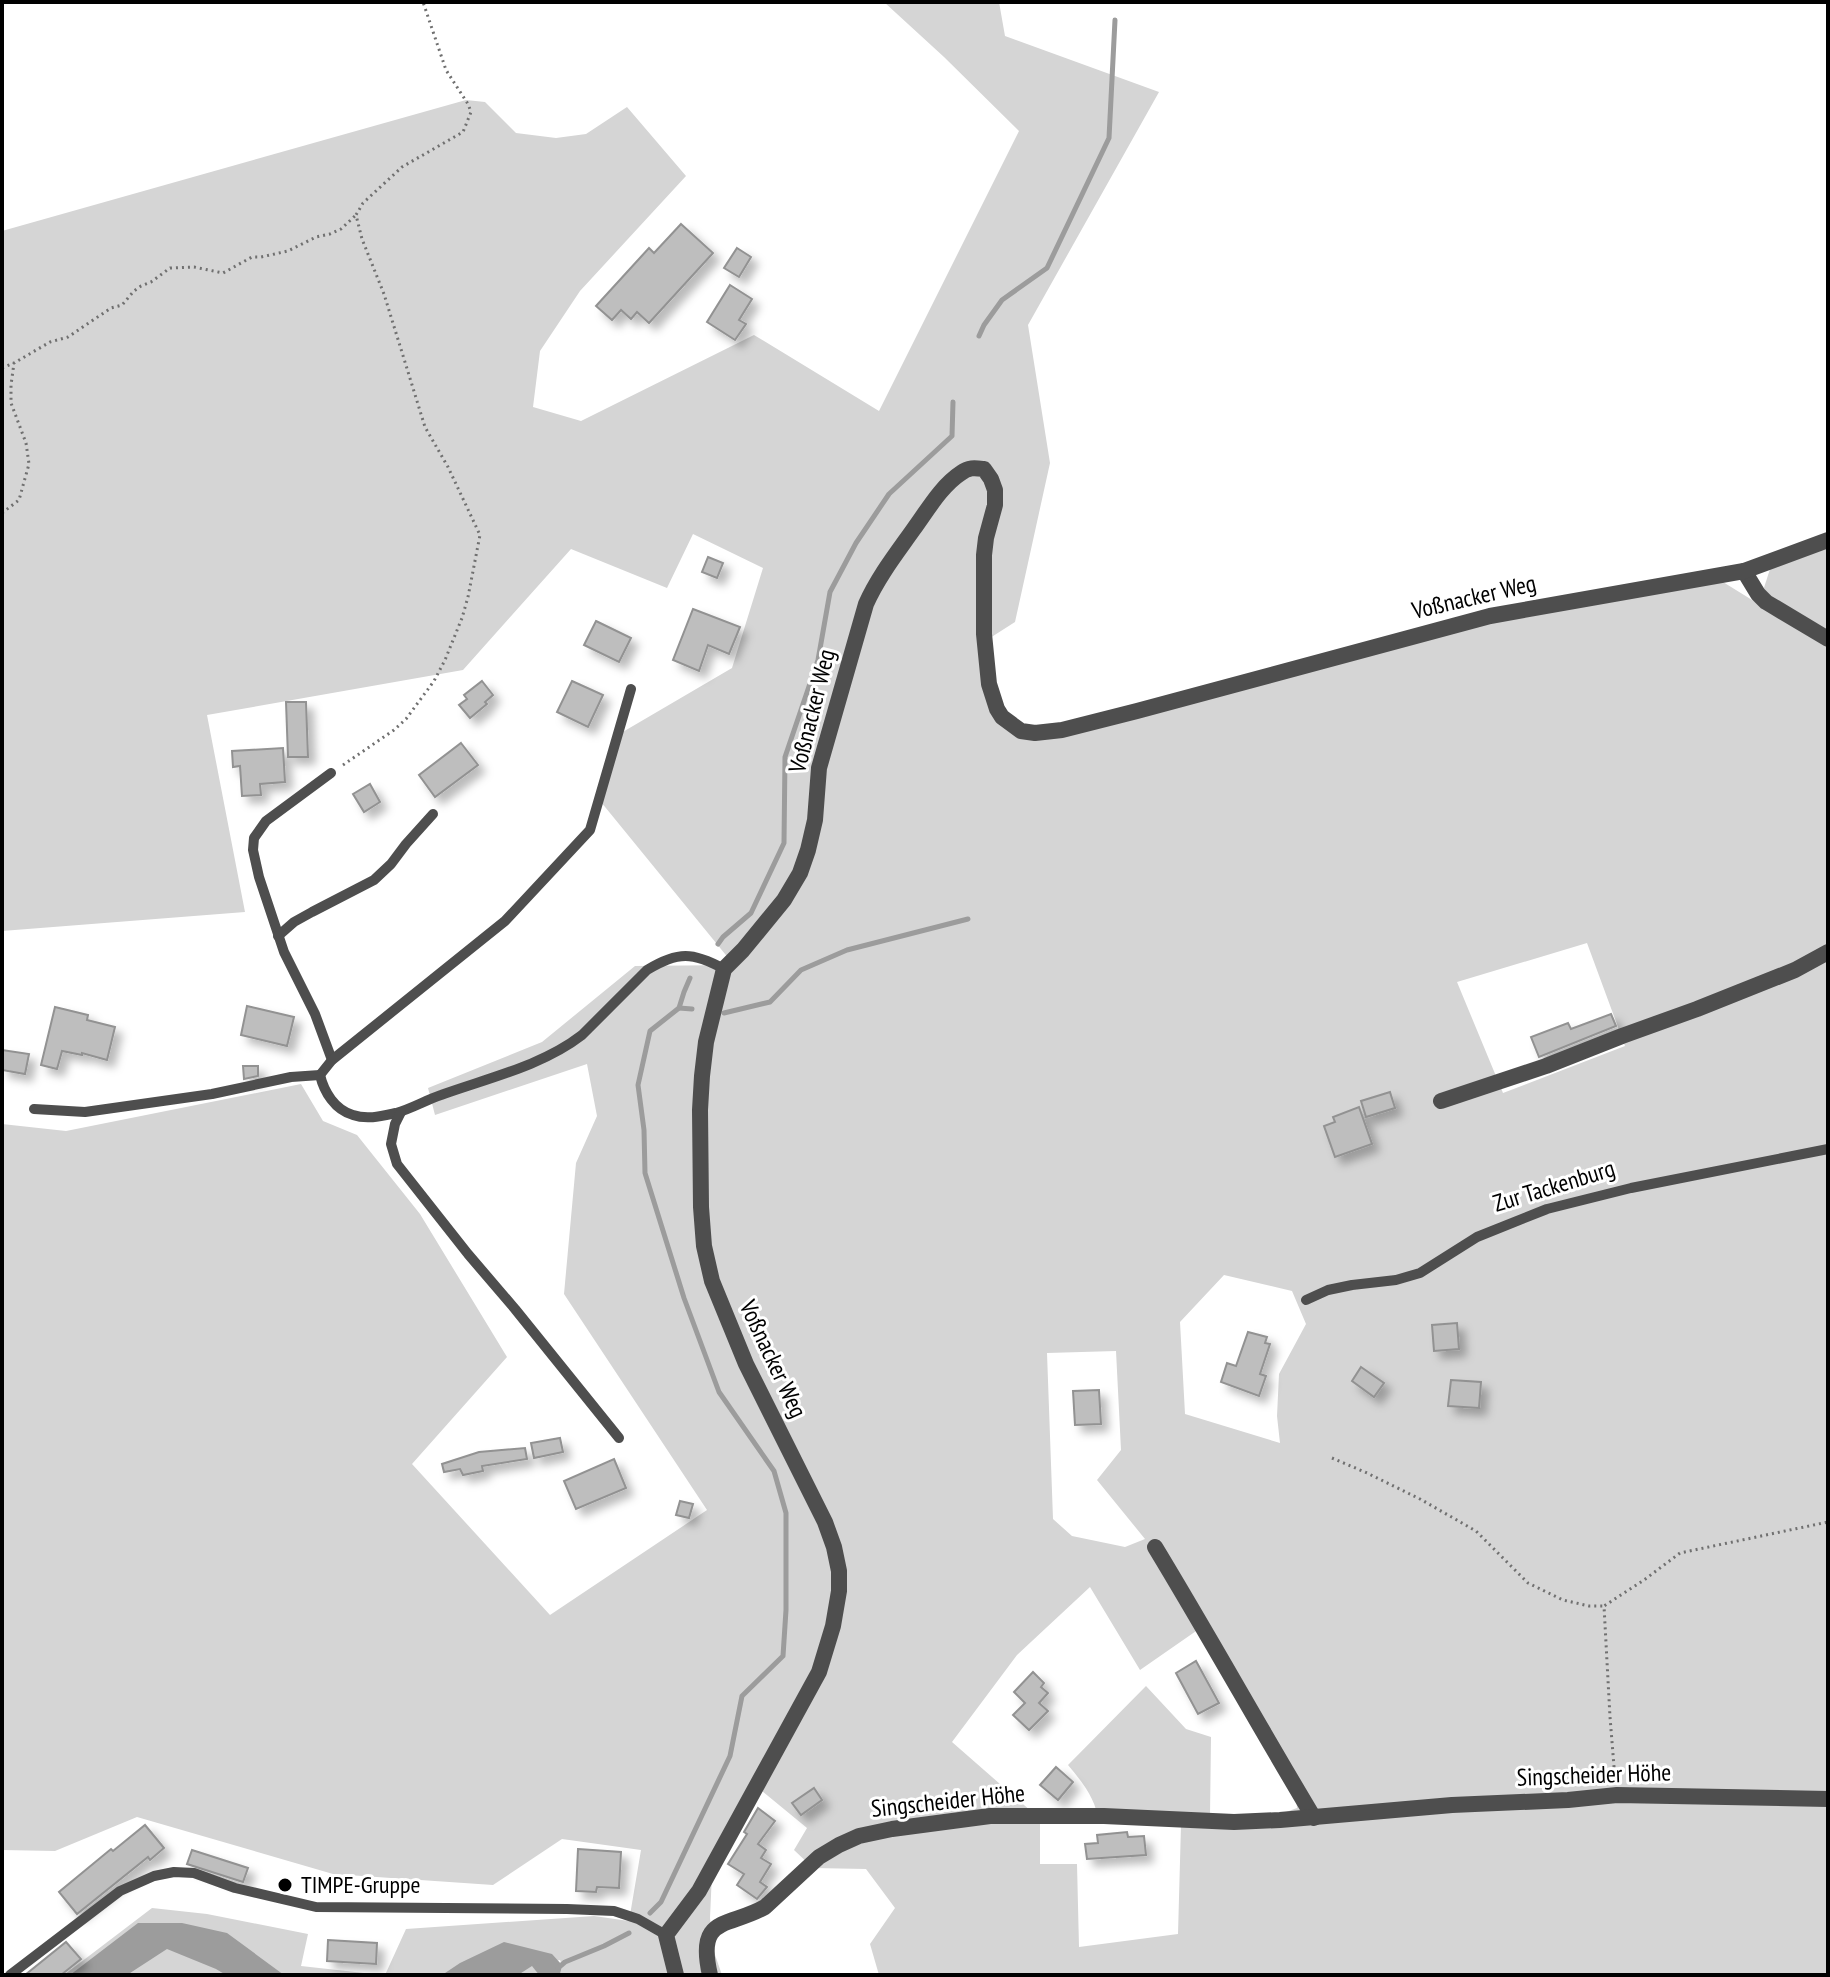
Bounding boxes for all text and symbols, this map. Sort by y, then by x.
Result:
street label: Voßnacker Weg [1408,567,1539,626]
street label: Voßnacker Weg [781,646,842,777]
street label: Zur Tackenburg [1489,1152,1619,1219]
street label: Voßnacker Weg [732,1294,814,1423]
street label: Singscheider Höhe [1516,1756,1672,1793]
street label: Singscheider Höhe [870,1777,1026,1824]
place label: TIMPE-Gruppe [301,1869,420,1900]
marker: TIMPE-Gruppe [276,1876,294,1894]

